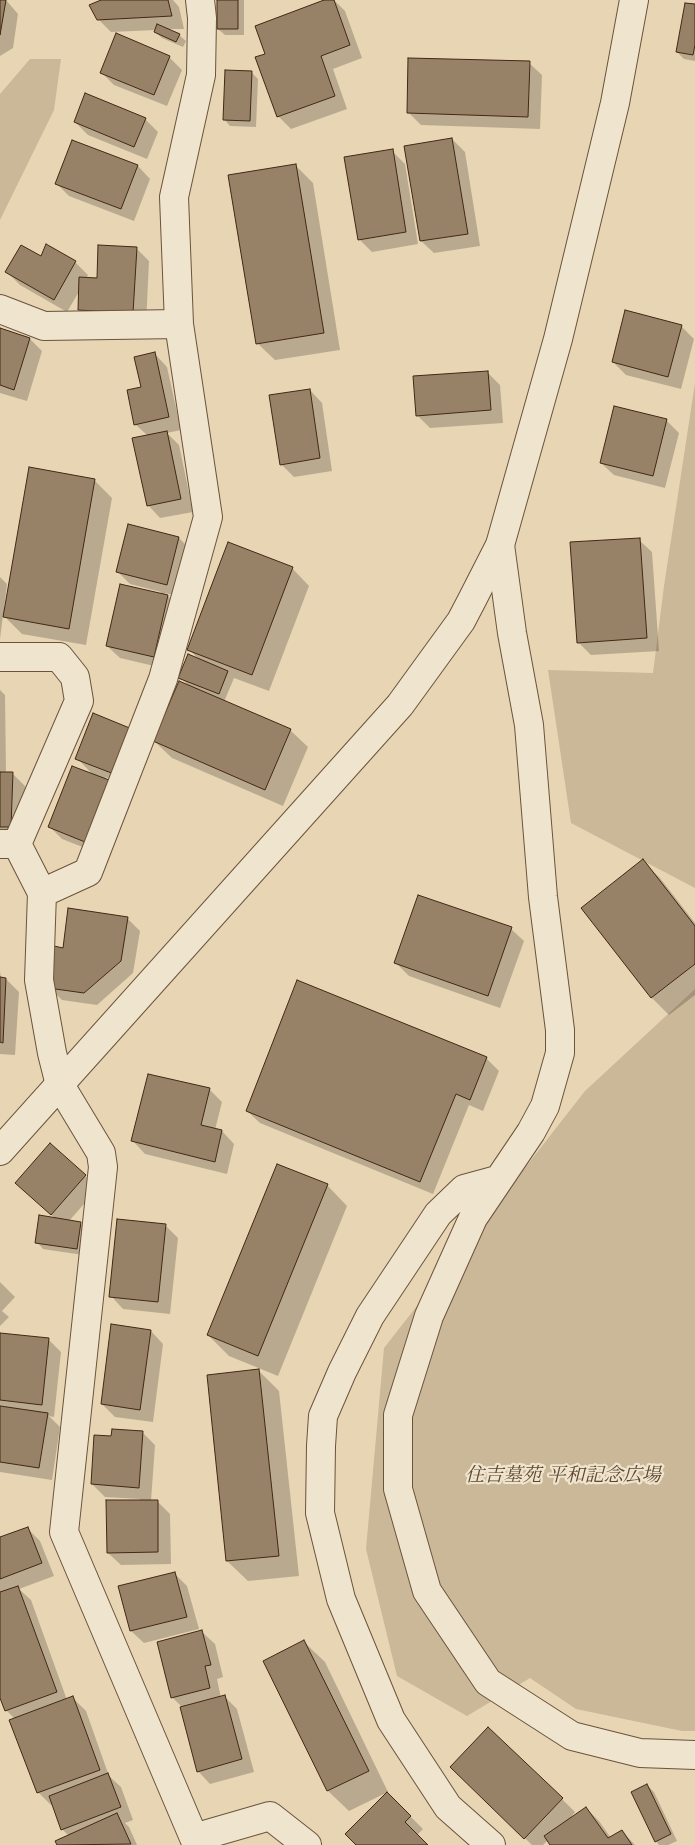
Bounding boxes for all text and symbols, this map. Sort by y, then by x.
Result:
park label: 住吉墓苑 平和記念広場 [465,1465,661,1487]

